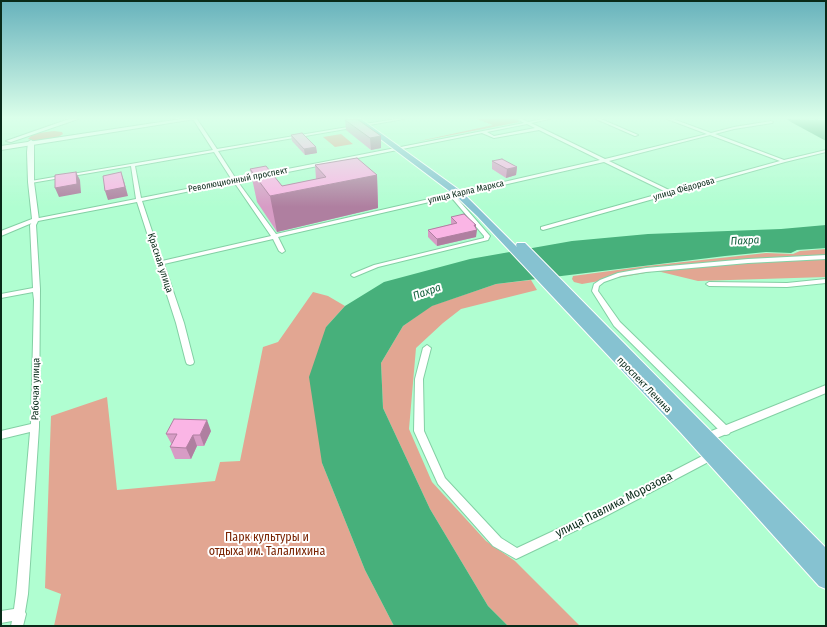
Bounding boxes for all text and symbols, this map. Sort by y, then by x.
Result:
street label: Революционный проспект [187,165,289,195]
street label: улица Фёдорова [652,175,716,203]
street label: улица Карла Маркса [427,178,505,206]
street label: Красная улица [145,232,175,294]
water label: Пахра [730,234,760,248]
water label: Пахра [411,281,443,303]
street label: проспект Ленина [614,354,674,416]
street label: Рабочая улица [29,358,43,420]
street label: улица Павлика Морозова [553,469,675,541]
park label: Парк культуры и отдыха им. Талалихина [209,531,325,559]

